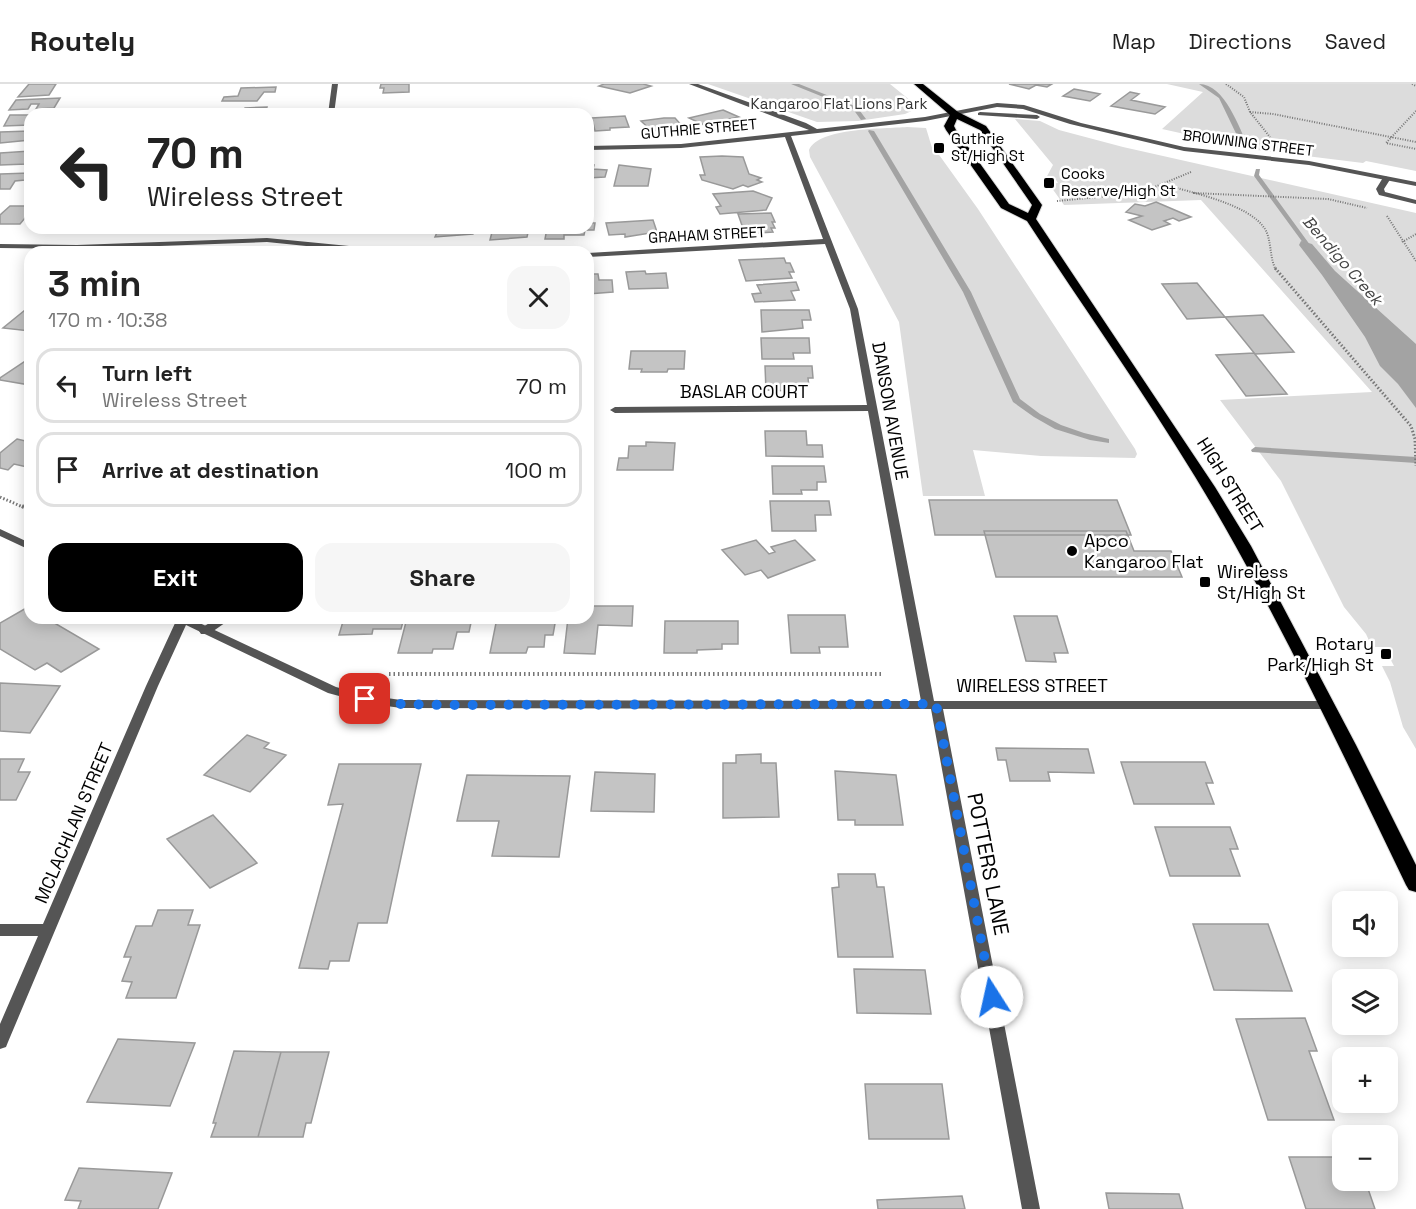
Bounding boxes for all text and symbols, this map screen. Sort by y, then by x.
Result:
text: Routely [30,23,135,59]
text: Map [1112,28,1156,55]
text: Directions [1189,28,1292,55]
text: Saved [1325,28,1386,55]
park label: Kangaroo Flat Lions Park [751,94,927,113]
street label: GUTHRIE STREET [640,114,758,143]
street label: BROWNING STREET [1181,125,1315,160]
text: 70 m [147,127,244,180]
place label: Guthrie St/High St [951,129,1025,165]
icon: left [48,132,126,210]
marker: Guthrie St/High St [932,141,946,155]
place label: Cooks Reserve/High St [1061,164,1176,200]
marker: Cooks Reserve/High St [1042,176,1056,190]
text: Wireless Street [147,179,343,214]
water label: Bendigo Creek [1298,211,1389,311]
street label: GRAHAM STREET [648,222,766,247]
text: 3 min [48,261,142,307]
button: close [507,266,570,329]
text: 170 m · 10:38 [48,307,167,333]
street label: DANSON AVENUE [867,340,914,482]
text: Turn left [102,359,192,387]
icon: left [51,369,84,402]
text: 70 m [516,372,567,400]
street label: BASLAR COURT [680,380,809,403]
text: Wireless Street [102,387,248,413]
street label: HIGH STREET [1192,433,1269,537]
icon: arrive [51,453,84,486]
text: Arrive at destination [102,456,319,484]
text: 100 m [505,456,567,484]
place label: Apco Kangaroo Flat [1084,529,1204,573]
button: Exit [48,543,303,612]
button: Share [315,543,570,612]
marker: Apco Kangaroo Flat [1065,544,1079,558]
place label: Wireless St/High St [1217,560,1306,604]
marker: Wireless St/High St [1198,575,1212,589]
place label: Rotary Park/High St [1267,632,1374,676]
marker: Rotary Park/High St [1379,647,1393,661]
pin [339,673,390,724]
street label: WIRELESS STREET [956,674,1108,697]
icon: arrive [348,682,381,715]
street label: MCLACHLAN STREET [29,739,118,907]
street label: POTTERS LANE [961,790,1016,937]
map controls [1332,891,1398,1191]
button: sound [1332,891,1398,957]
position arrow [960,965,1024,1029]
button: layers [1332,969,1398,1035]
button: + [1332,1047,1398,1113]
button: − [1332,1125,1398,1191]

